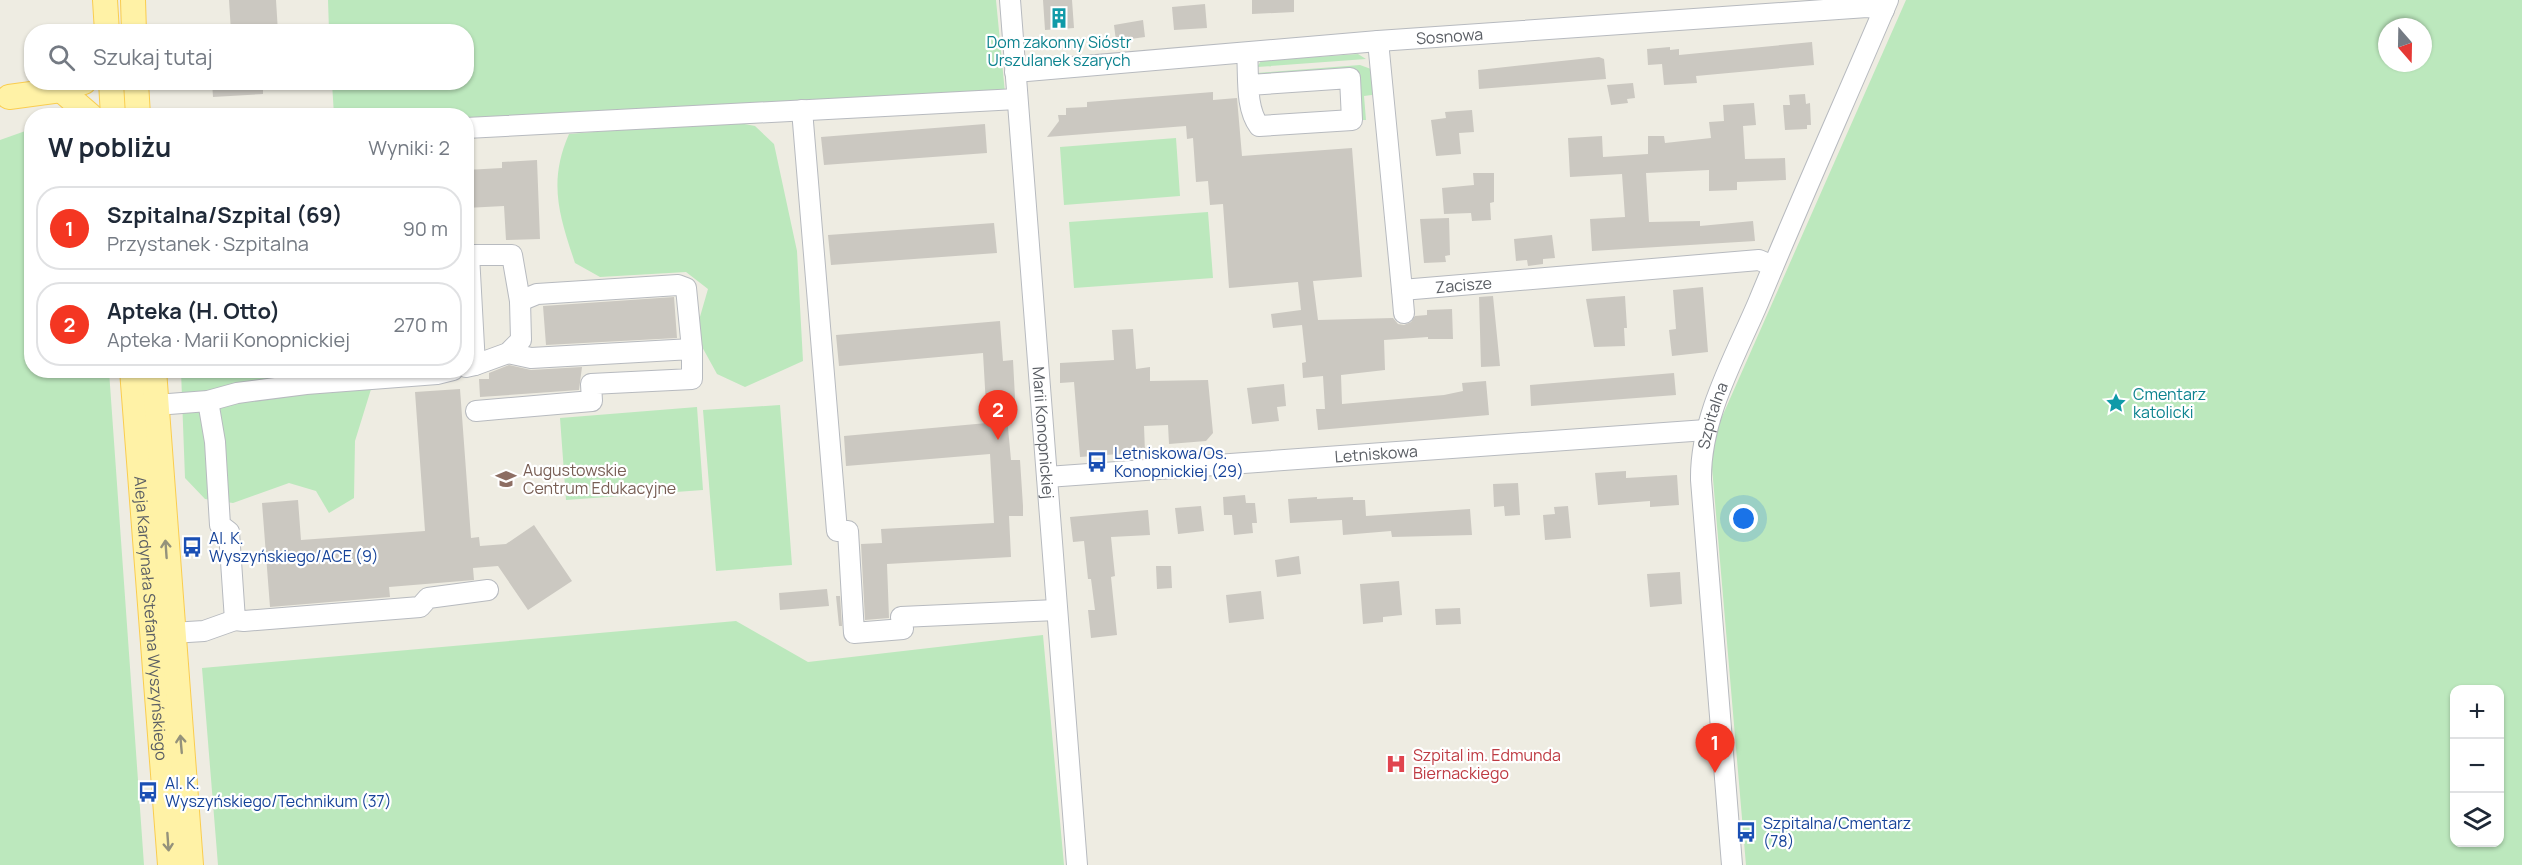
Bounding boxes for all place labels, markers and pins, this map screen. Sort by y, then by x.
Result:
building icon: Dom zakonny Sióstr Urszulanek szarych [1047,6,1071,30]
place label: Dom zakonny Sióstr Urszulanek szarych [987,31,1132,71]
place label: Cmentarz katolicki [2133,383,2206,423]
pin: 2 [978,390,1018,440]
place icon: Cmentarz katolicki [2104,391,2128,415]
place label: Letniskowa/Os. Konopnickiej (29) [1114,442,1244,482]
bus stop icon: Letniskowa/Os. Konopnickiej (29) [1085,450,1109,474]
place label: Augustowskie Centrum Edukacyjne [523,459,676,499]
school or university icon: Augustowskie Centrum Edukacyjne [494,467,518,491]
place label: Al. K. Wyszyńskiego/ACE (9) [209,527,379,567]
bus stop icon: Al. K. Wyszyńskiego/ACE (9) [180,535,204,559]
pin: 1 [1696,724,1734,773]
place label: Szpital im. Edmunda Biernackiego [1413,744,1561,784]
hospital icon: Szpital im. Edmunda Biernackiego [1384,752,1408,776]
place label: Al. K. Wyszyńskiego/Technikum (37) [165,772,391,812]
bus stop icon: Al. K. Wyszyńskiego/Technikum (37) [136,780,160,804]
place label: Szpitalna/Cmentarz (78) [1763,812,1911,852]
bus stop icon: Szpitalna/Cmentarz (78) [1734,820,1758,844]

